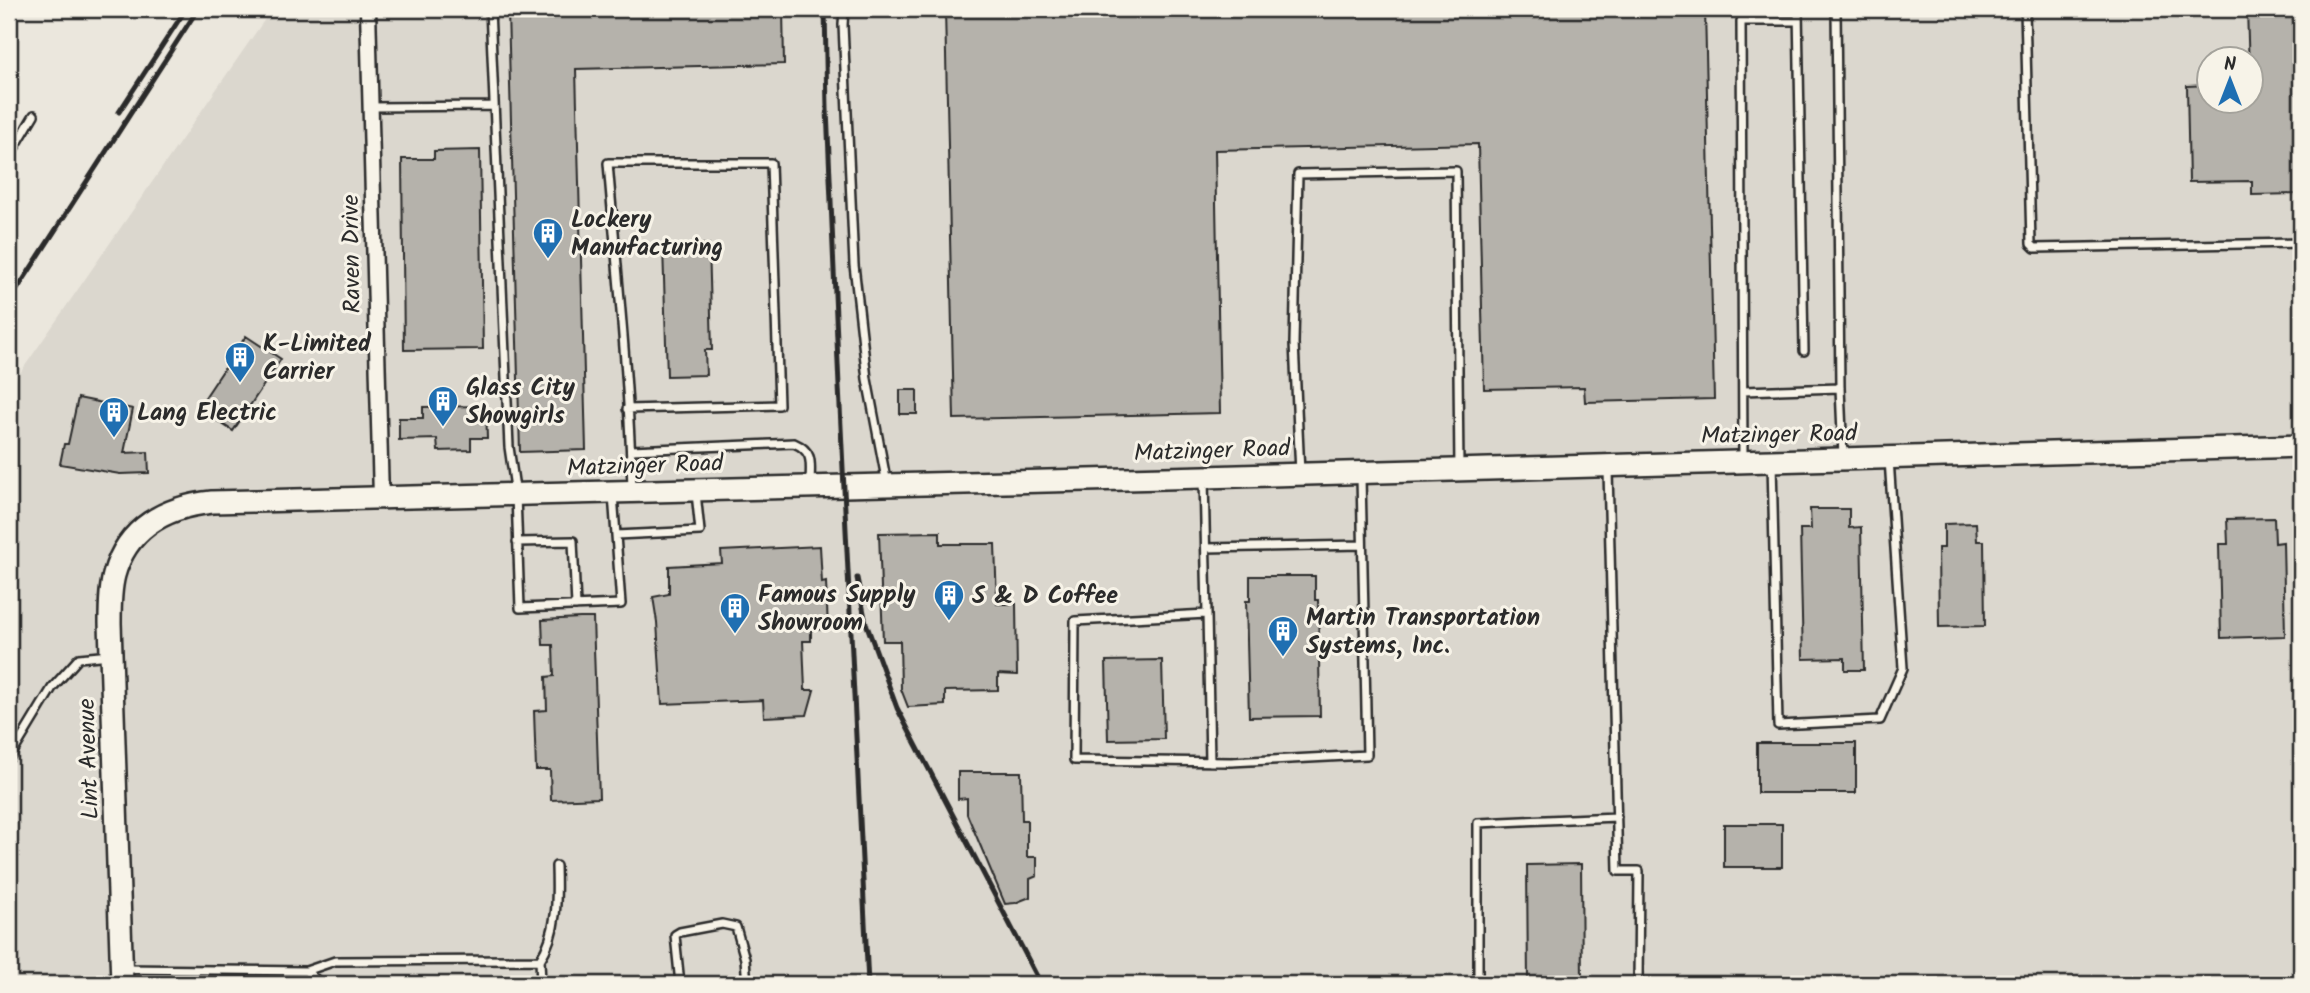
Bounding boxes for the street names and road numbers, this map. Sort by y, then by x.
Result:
street label: Raven Drive [332,194,373,314]
street label: Matzinger Road [1700,415,1859,456]
street label: Matzinger Road [1133,429,1292,474]
street label: Matzinger Road [566,444,725,489]
street label: Lint Avenue [68,698,111,820]

